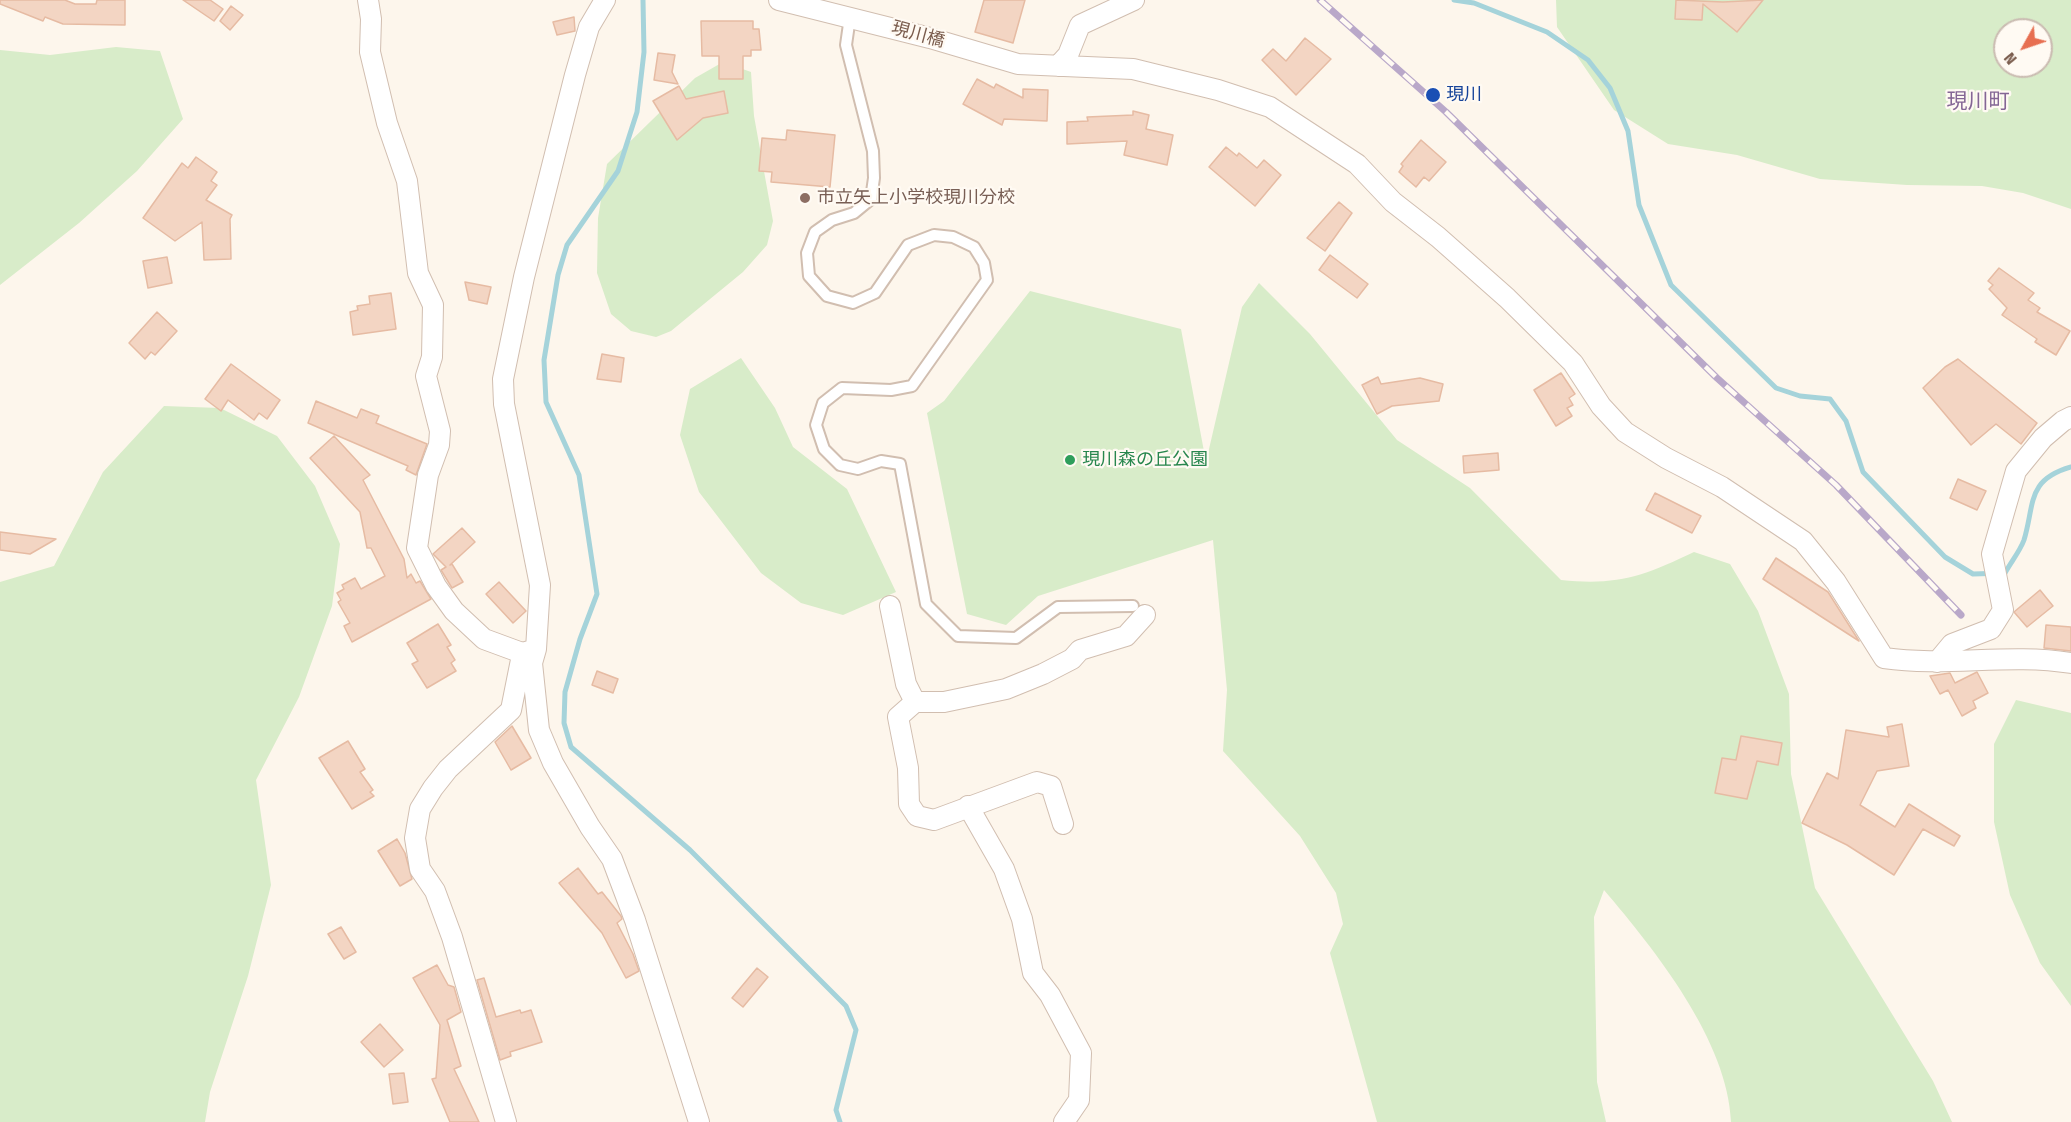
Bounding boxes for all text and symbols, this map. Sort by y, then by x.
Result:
street label: 現川橋 [889,18,947,52]
north arrow [1993,18,2053,78]
text: N [2000,49,2021,68]
place label: 現川 [1446,84,1482,106]
marker: 現川 [1424,86,1442,104]
district label: 現川町 [1947,89,2009,115]
place label: 市立矢上小学校現川分校 [817,187,1015,209]
marker: 市立矢上小学校現川分校 [798,191,812,205]
place label: 現川森の丘公園 [1082,449,1208,471]
marker: 現川森の丘公園 [1063,453,1077,467]

